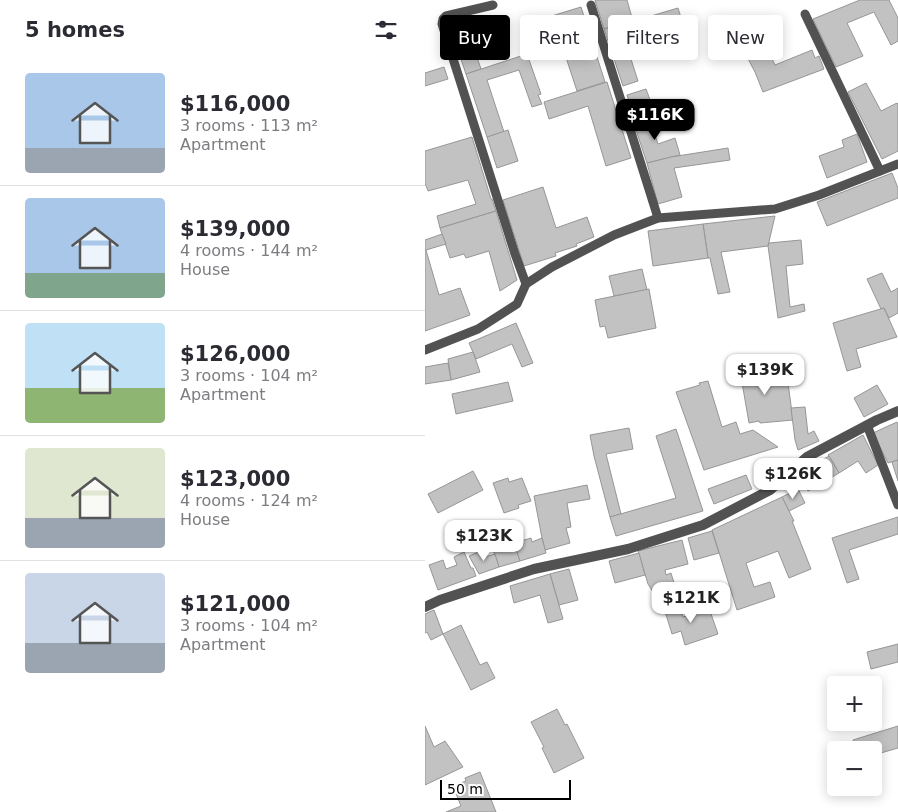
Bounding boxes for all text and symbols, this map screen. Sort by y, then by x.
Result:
chip: Buy [440,15,510,60]
chip: Rent [520,15,598,60]
chip: Filters [608,15,698,60]
chip: New [708,15,783,60]
icon: filters [372,16,400,44]
text: 5 homes [25,18,125,42]
text: $116,000 [180,92,290,116]
icon: home [65,93,125,153]
pin: $116K [620,98,690,141]
text: $116K [627,105,683,124]
text: 3 rooms · 113 m² [180,116,318,135]
text: Apartment [180,135,266,154]
text: $139,000 [180,217,290,241]
icon: home [65,218,125,278]
text: 4 rooms · 144 m² [180,241,318,260]
text: House [180,260,230,279]
text: $126,000 [180,342,290,366]
icon: home [65,343,125,403]
pin: $139K [730,354,800,396]
text: $139K [737,360,793,379]
text: 3 rooms · 104 m² [180,366,318,385]
text: Apartment [180,385,266,404]
pin: $126K [758,458,828,500]
text: $126K [765,464,821,483]
text: $123,000 [180,467,290,491]
icon: home [65,468,125,528]
text: 4 rooms · 124 m² [180,491,318,510]
text: House [180,510,230,529]
pin: $123K [449,520,519,562]
text: $123K [456,526,512,545]
pin: $121K [656,582,726,624]
text: $121K [663,588,719,607]
text: $121,000 [180,592,290,616]
icon: home [65,593,125,653]
text: 3 rooms · 104 m² [180,616,318,635]
text: Apartment [180,635,266,654]
map controls [827,676,882,796]
button: + [827,676,882,731]
button: − [827,741,882,796]
scale bar [440,777,571,800]
text: 50 m [447,781,483,797]

